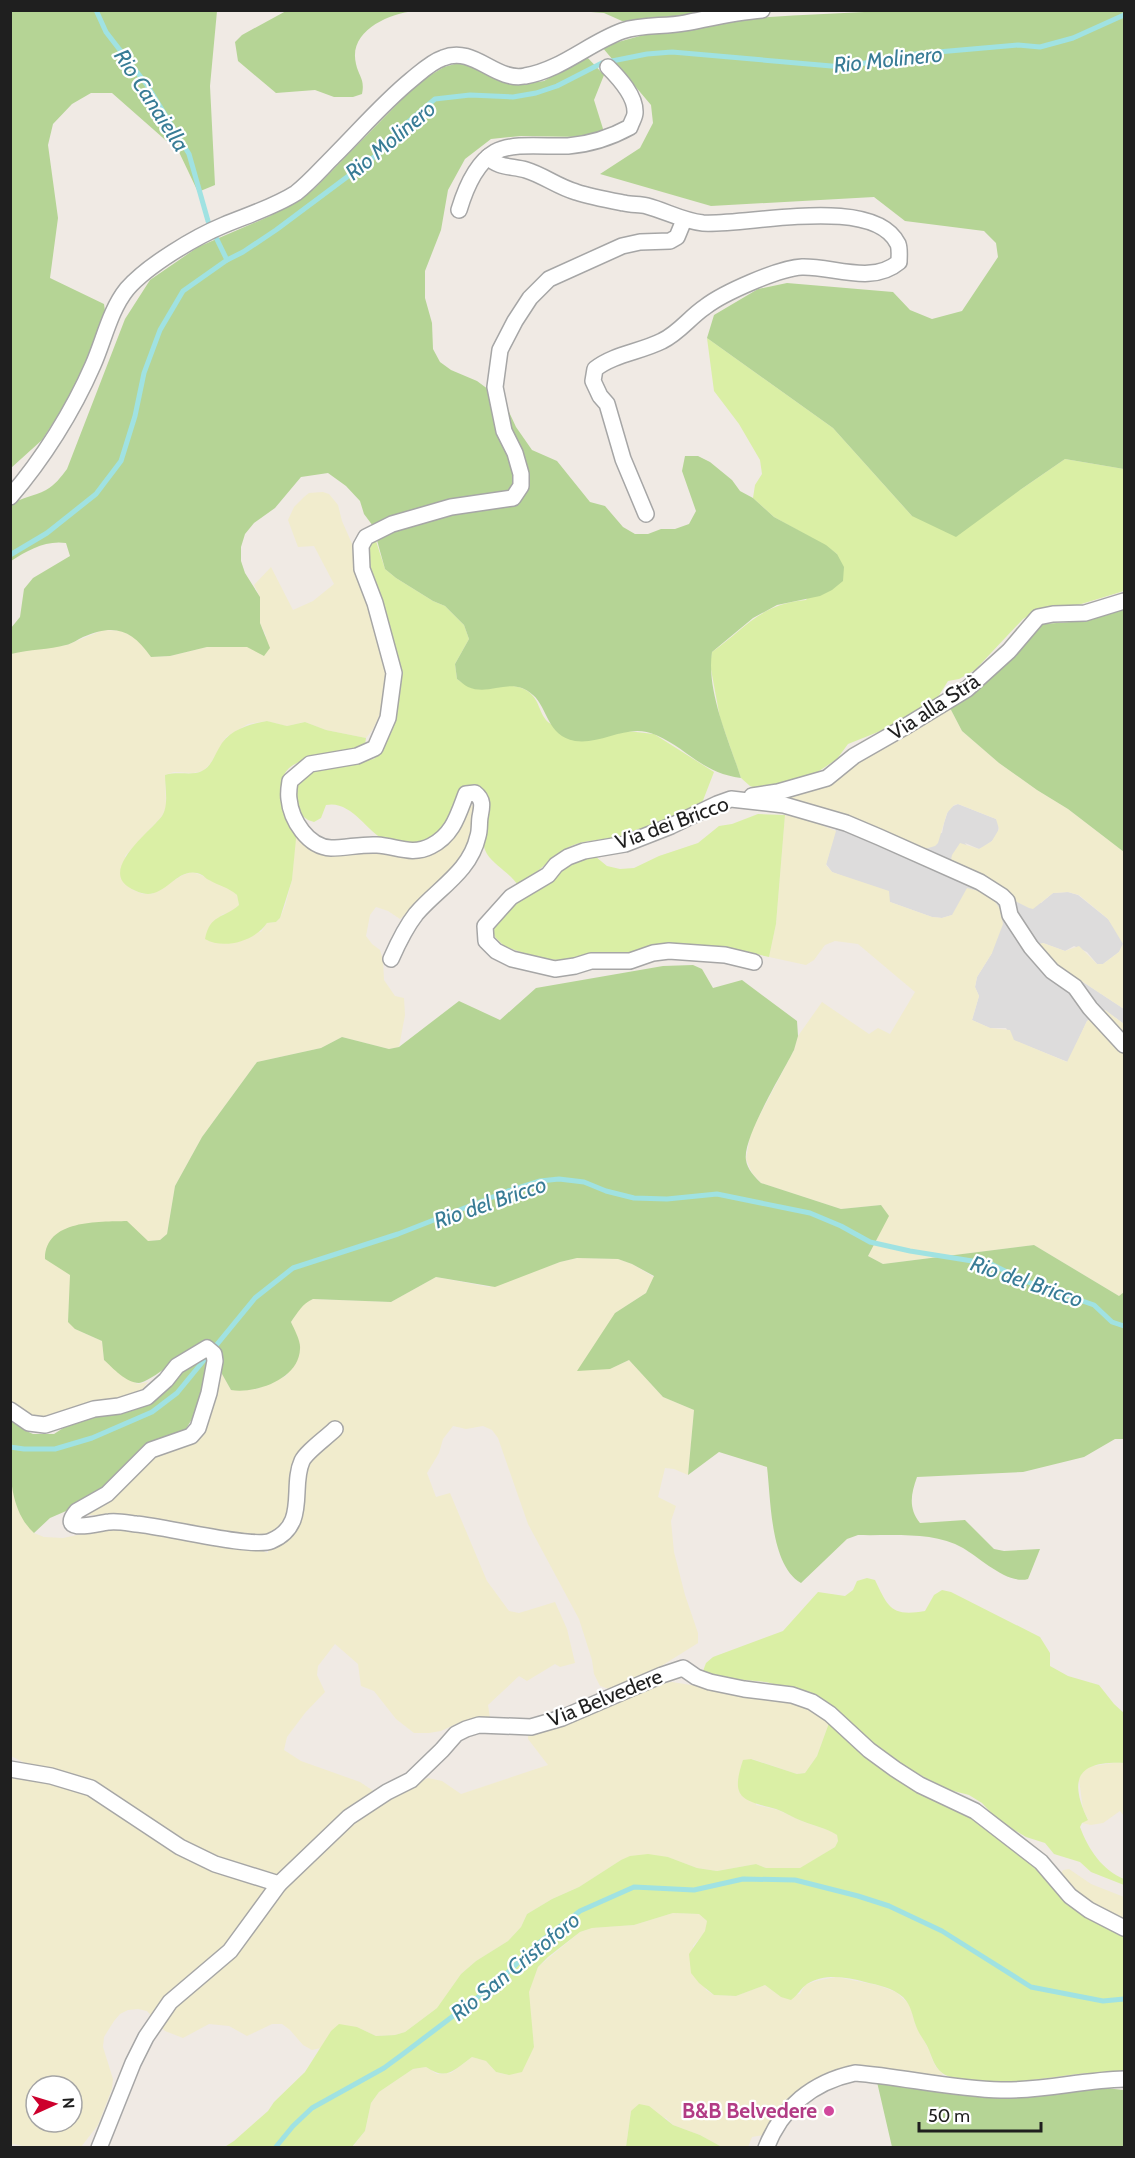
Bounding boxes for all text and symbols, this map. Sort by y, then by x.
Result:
water label: Rio Molinero [832,40,944,79]
water label: Rio Canaiella [108,44,195,157]
water label: Rio Molinero [340,95,441,186]
street label: Via alla Strà [884,668,984,745]
street label: Via dei Bricco [612,791,732,855]
water label: Rio del Bricco [430,1171,550,1234]
water label: Rio del Bricco [967,1250,1087,1313]
street label: Via Belvedere [544,1663,666,1732]
water label: Rio San Cristoforo [445,1906,585,2027]
north arrow [24,2074,84,2134]
scale bar [919,2095,1040,2133]
text: N [59,2097,78,2109]
place label: B&B Belvedere [682,2098,817,2123]
marker: B&B Belvedere [822,2104,836,2118]
text: 50 m [928,2105,970,2127]

